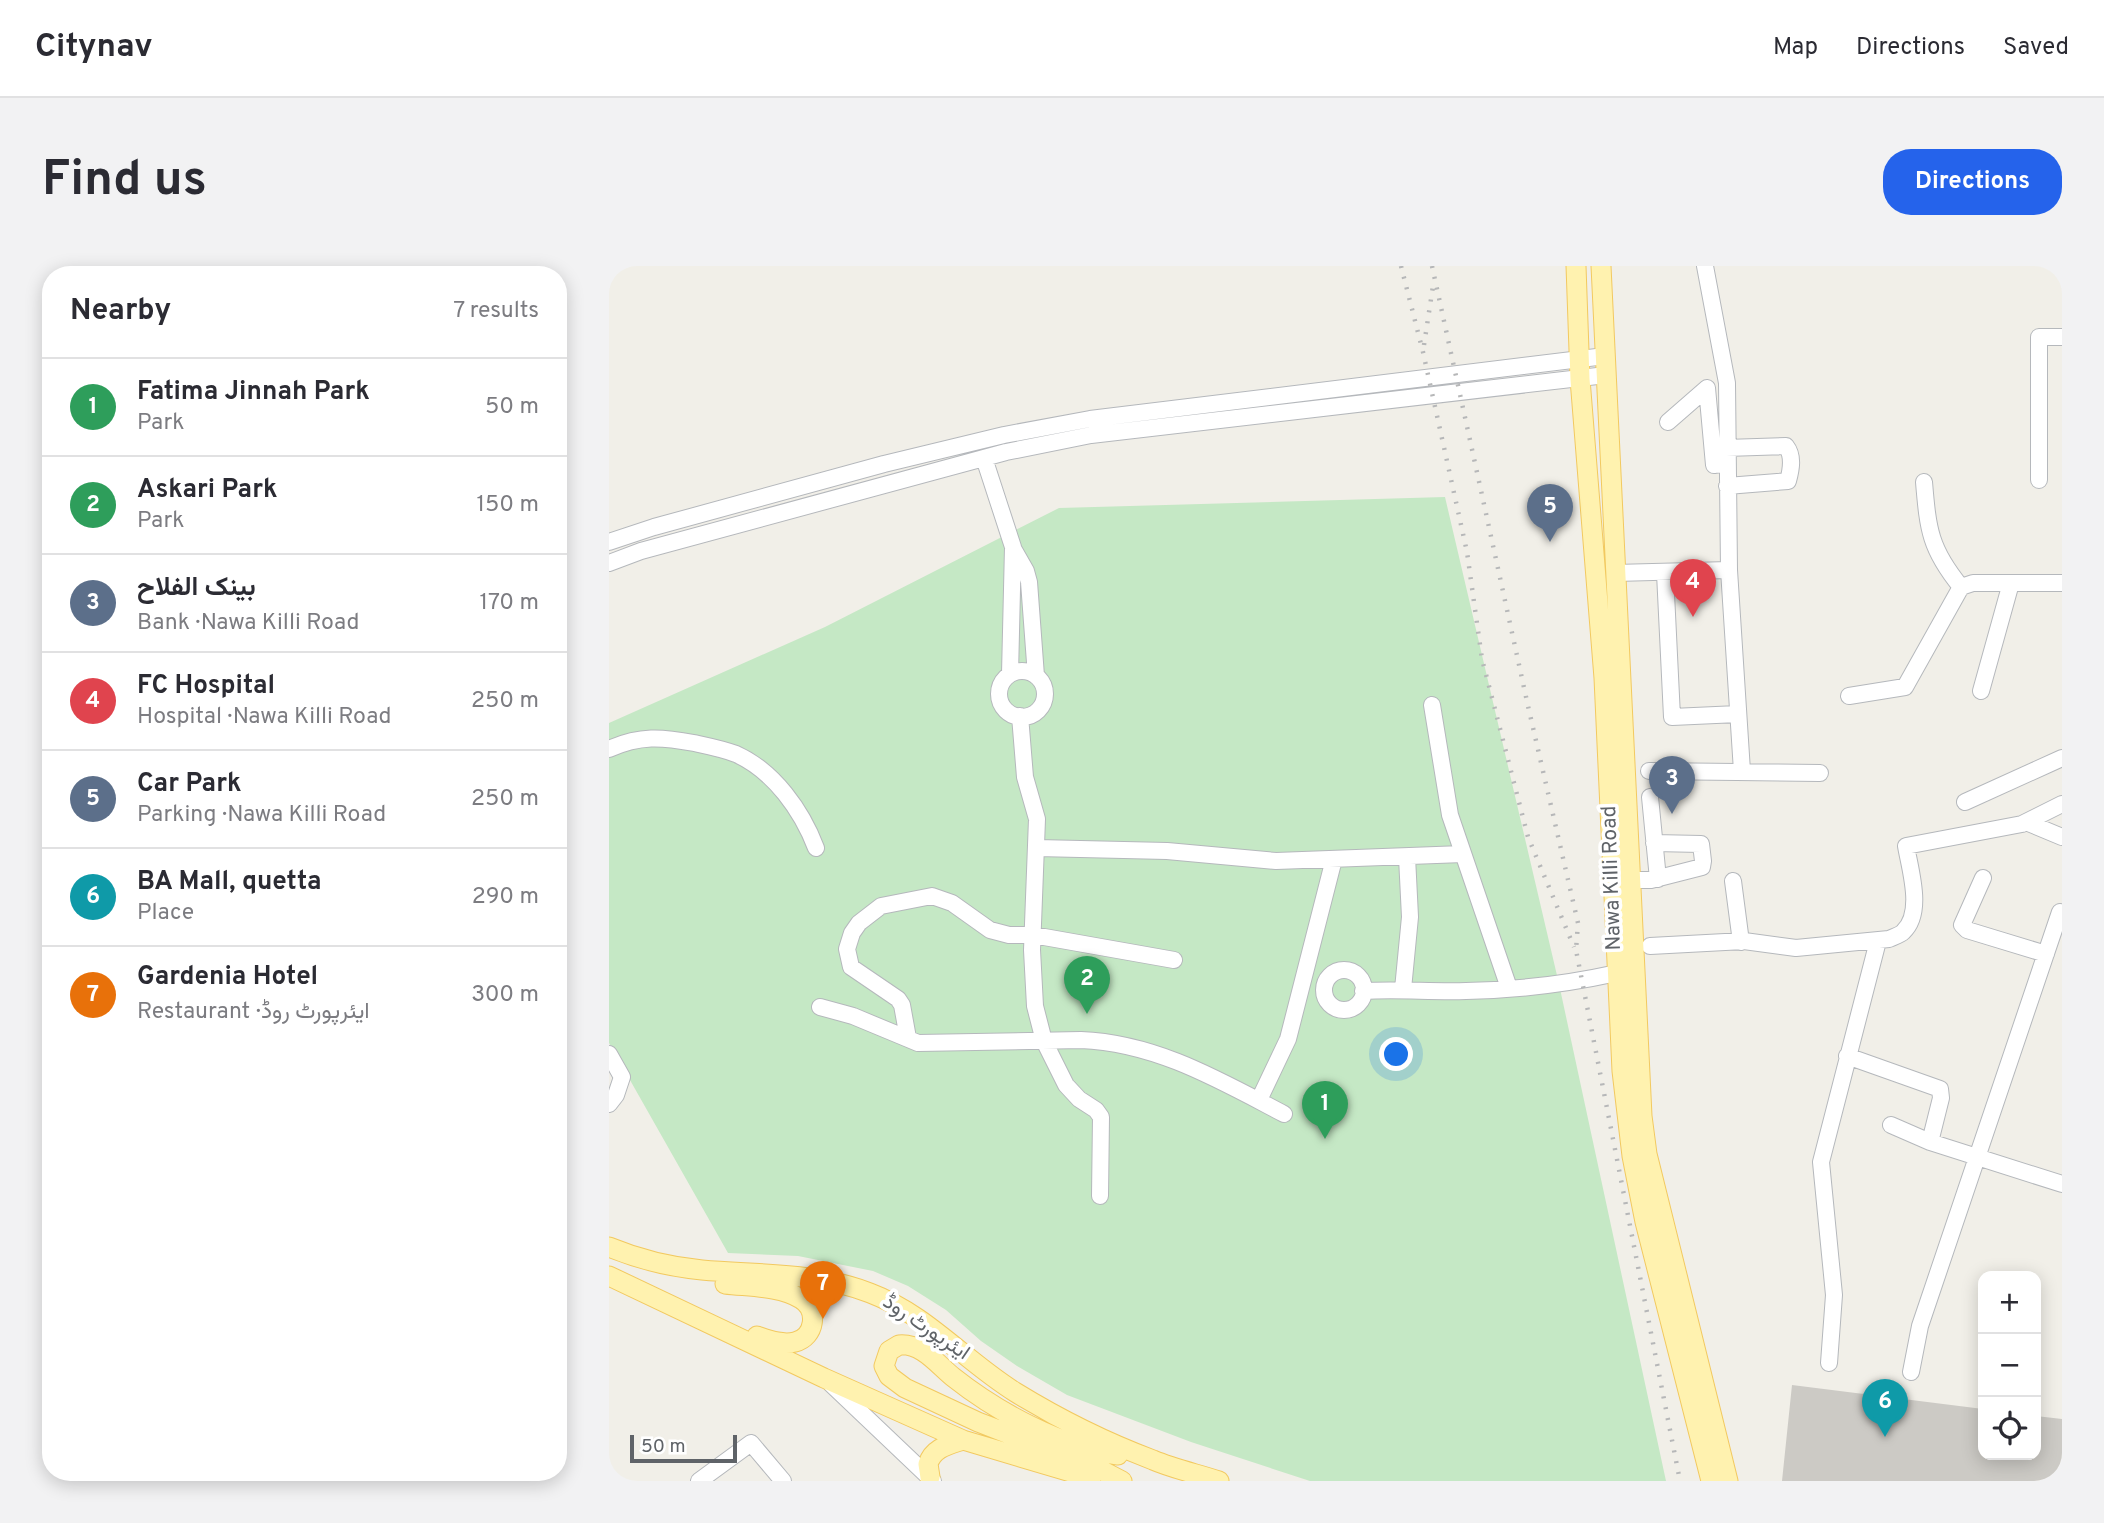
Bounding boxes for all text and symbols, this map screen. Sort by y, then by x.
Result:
text: Citynav [35,27,153,69]
text: Map [1773,33,1818,63]
text: Directions [1856,33,1965,63]
text: Saved [2003,33,2069,63]
button: Directions [1883,149,2062,215]
text: Find us [42,151,207,213]
text: Nearby [70,293,171,330]
text: 7 results [453,297,539,326]
text: Fatima Jinnah Park [137,376,370,409]
text: 1 [88,393,98,422]
text: 50 m [485,393,539,422]
text: Park [137,409,184,438]
text: Askari Park [137,474,277,507]
pin: 5 [1527,484,1573,542]
text: 2 [86,491,100,520]
text: 150 m [477,491,539,520]
text: Park [137,507,184,536]
pin: 4 [1670,559,1716,617]
text: بینک الفلاح [137,572,256,605]
text: 3 [86,589,100,618]
text: 170 m [480,589,539,618]
text: Bank · Nawa Killi Road [137,609,359,638]
text: FC Hospital [137,670,275,703]
text: 4 [86,687,100,716]
text: 250 m [471,687,539,716]
text: Hospital · Nawa Killi Road [137,703,392,732]
pin: 3 [1649,756,1695,814]
text: Car Park [137,768,241,801]
text: 5 [86,785,100,814]
text: 250 m [471,785,539,814]
text: Parking · Nawa Killi Road [137,801,386,830]
street label: Nawa Killi Road [1596,805,1628,951]
text: BA Mall, quetta [137,866,322,899]
text: 6 [86,883,100,912]
text: 290 m [472,883,539,912]
text: Place [137,899,194,928]
pin: 2 [1064,956,1110,1014]
text: Gardenia Hotel [137,961,318,994]
text: 7 [87,981,99,1010]
text: 300 m [471,981,539,1010]
text: Restaurant · ایئرپورٹ روڈ [137,998,370,1027]
your location [1379,1037,1413,1071]
pin: 1 [1302,1081,1348,1139]
pin: 7 [800,1261,846,1319]
map controls [1978,1271,2041,1460]
button: + [1978,1271,2041,1334]
street label: ایئرپورٹ روڈ [877,1289,975,1367]
button: − [1978,1334,2041,1397]
pin: 6 [1862,1379,1908,1437]
button: locate [1978,1397,2041,1460]
scale bar [630,1432,737,1464]
text: 50 m [641,1435,686,1459]

